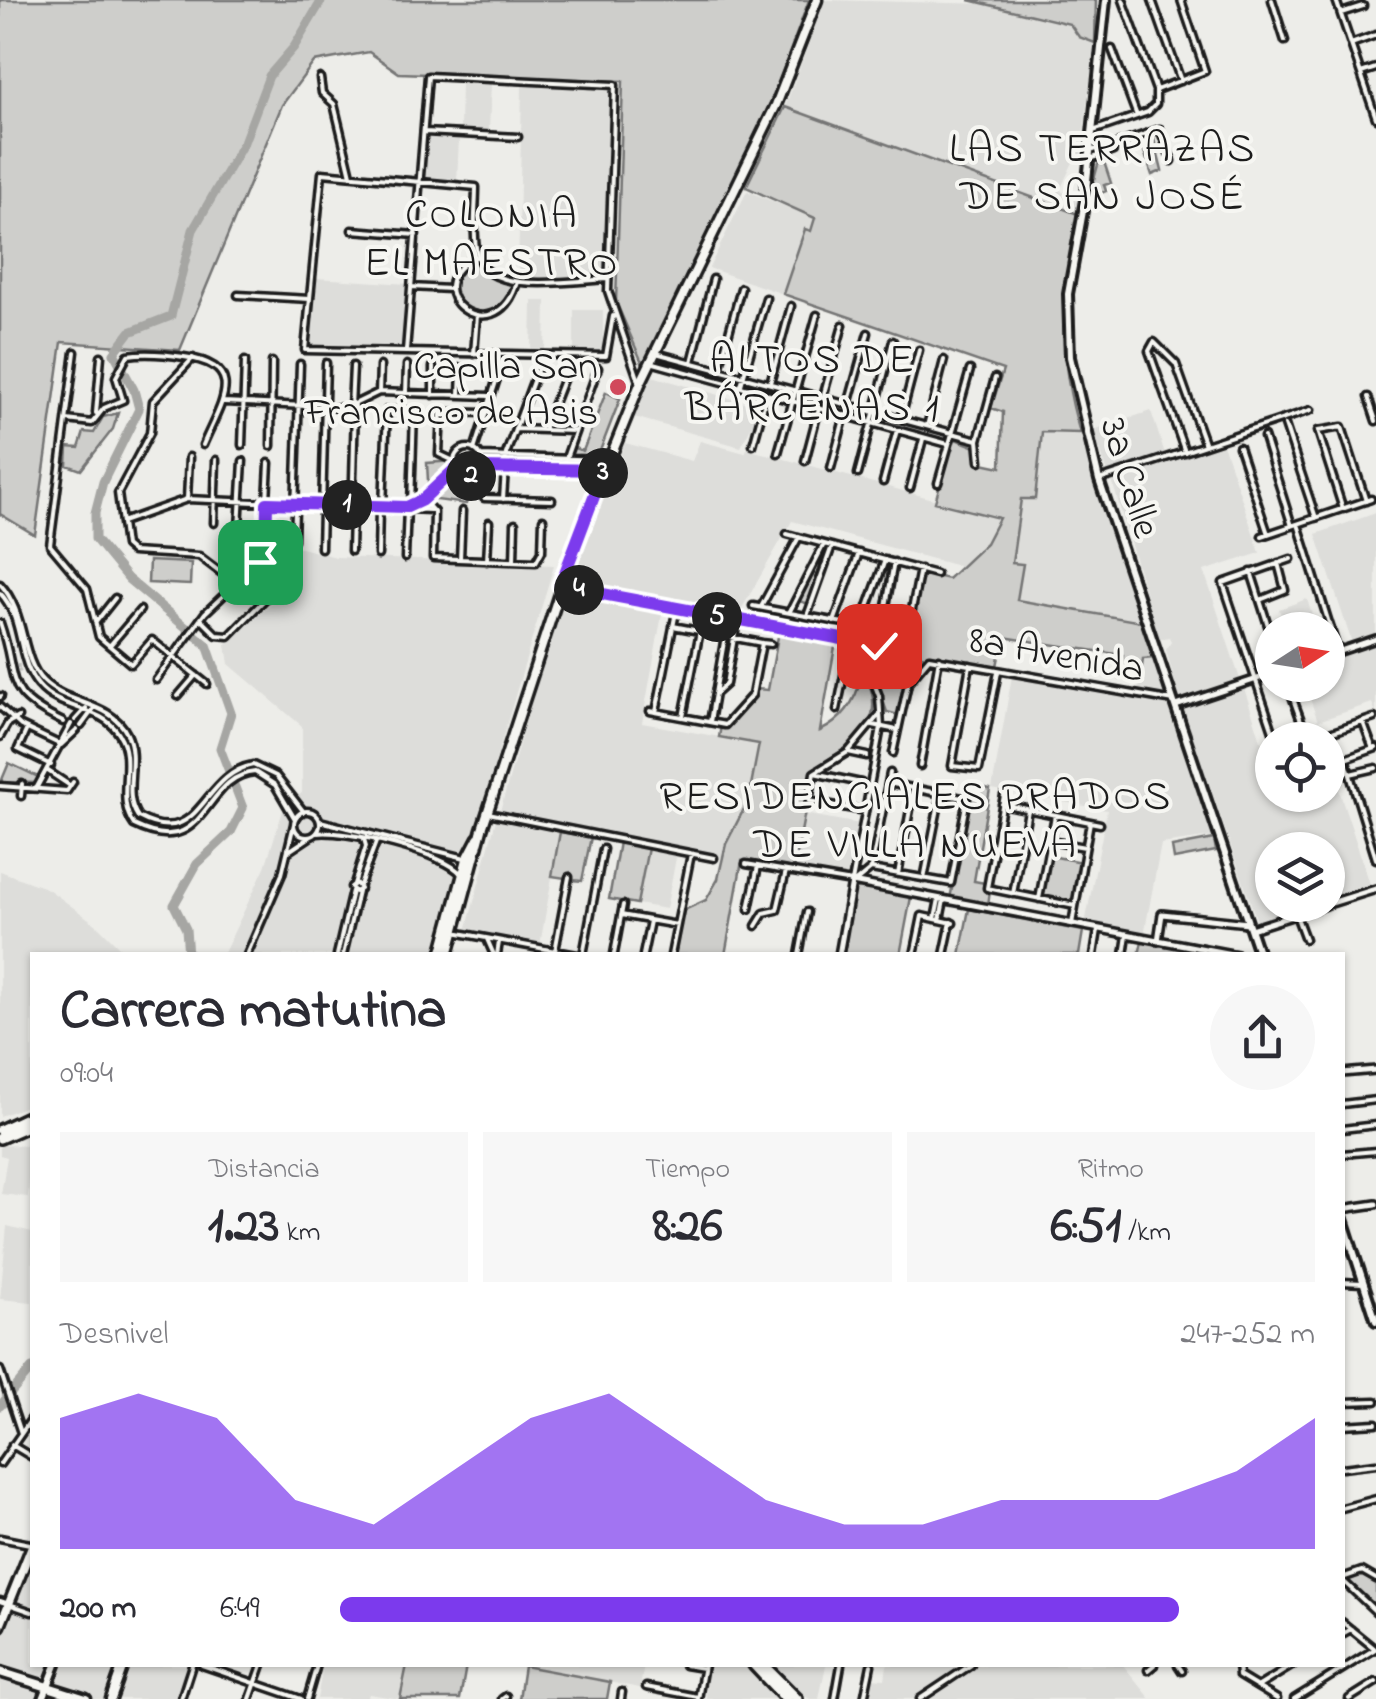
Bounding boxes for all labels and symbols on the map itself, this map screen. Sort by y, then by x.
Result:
district label: LAS TERRAZAS DE SAN JOSÉ [949,120,1257,229]
district label: COLONIA EL MAESTRO [364,186,620,295]
district label: ALTOS DE BÁRCENAS 1 [684,331,941,440]
place label: Capilla San Francisco de Asis [304,339,598,444]
marker: Capilla San Francisco de Asis [607,376,629,398]
street label: 3a Calle [1081,411,1174,546]
pin: 3 [578,448,628,498]
pin: 2 [446,451,496,501]
pin: 1 [322,480,372,530]
pin [218,520,303,605]
pin: 4 [554,565,604,615]
pin: 5 [692,592,742,642]
pin [837,604,922,689]
street label: 8a Avenida [964,612,1148,701]
north arrow [1255,612,1345,702]
district label: RESIDENCIALES PRADOS DE VILLA NUEVA [659,768,1173,877]

